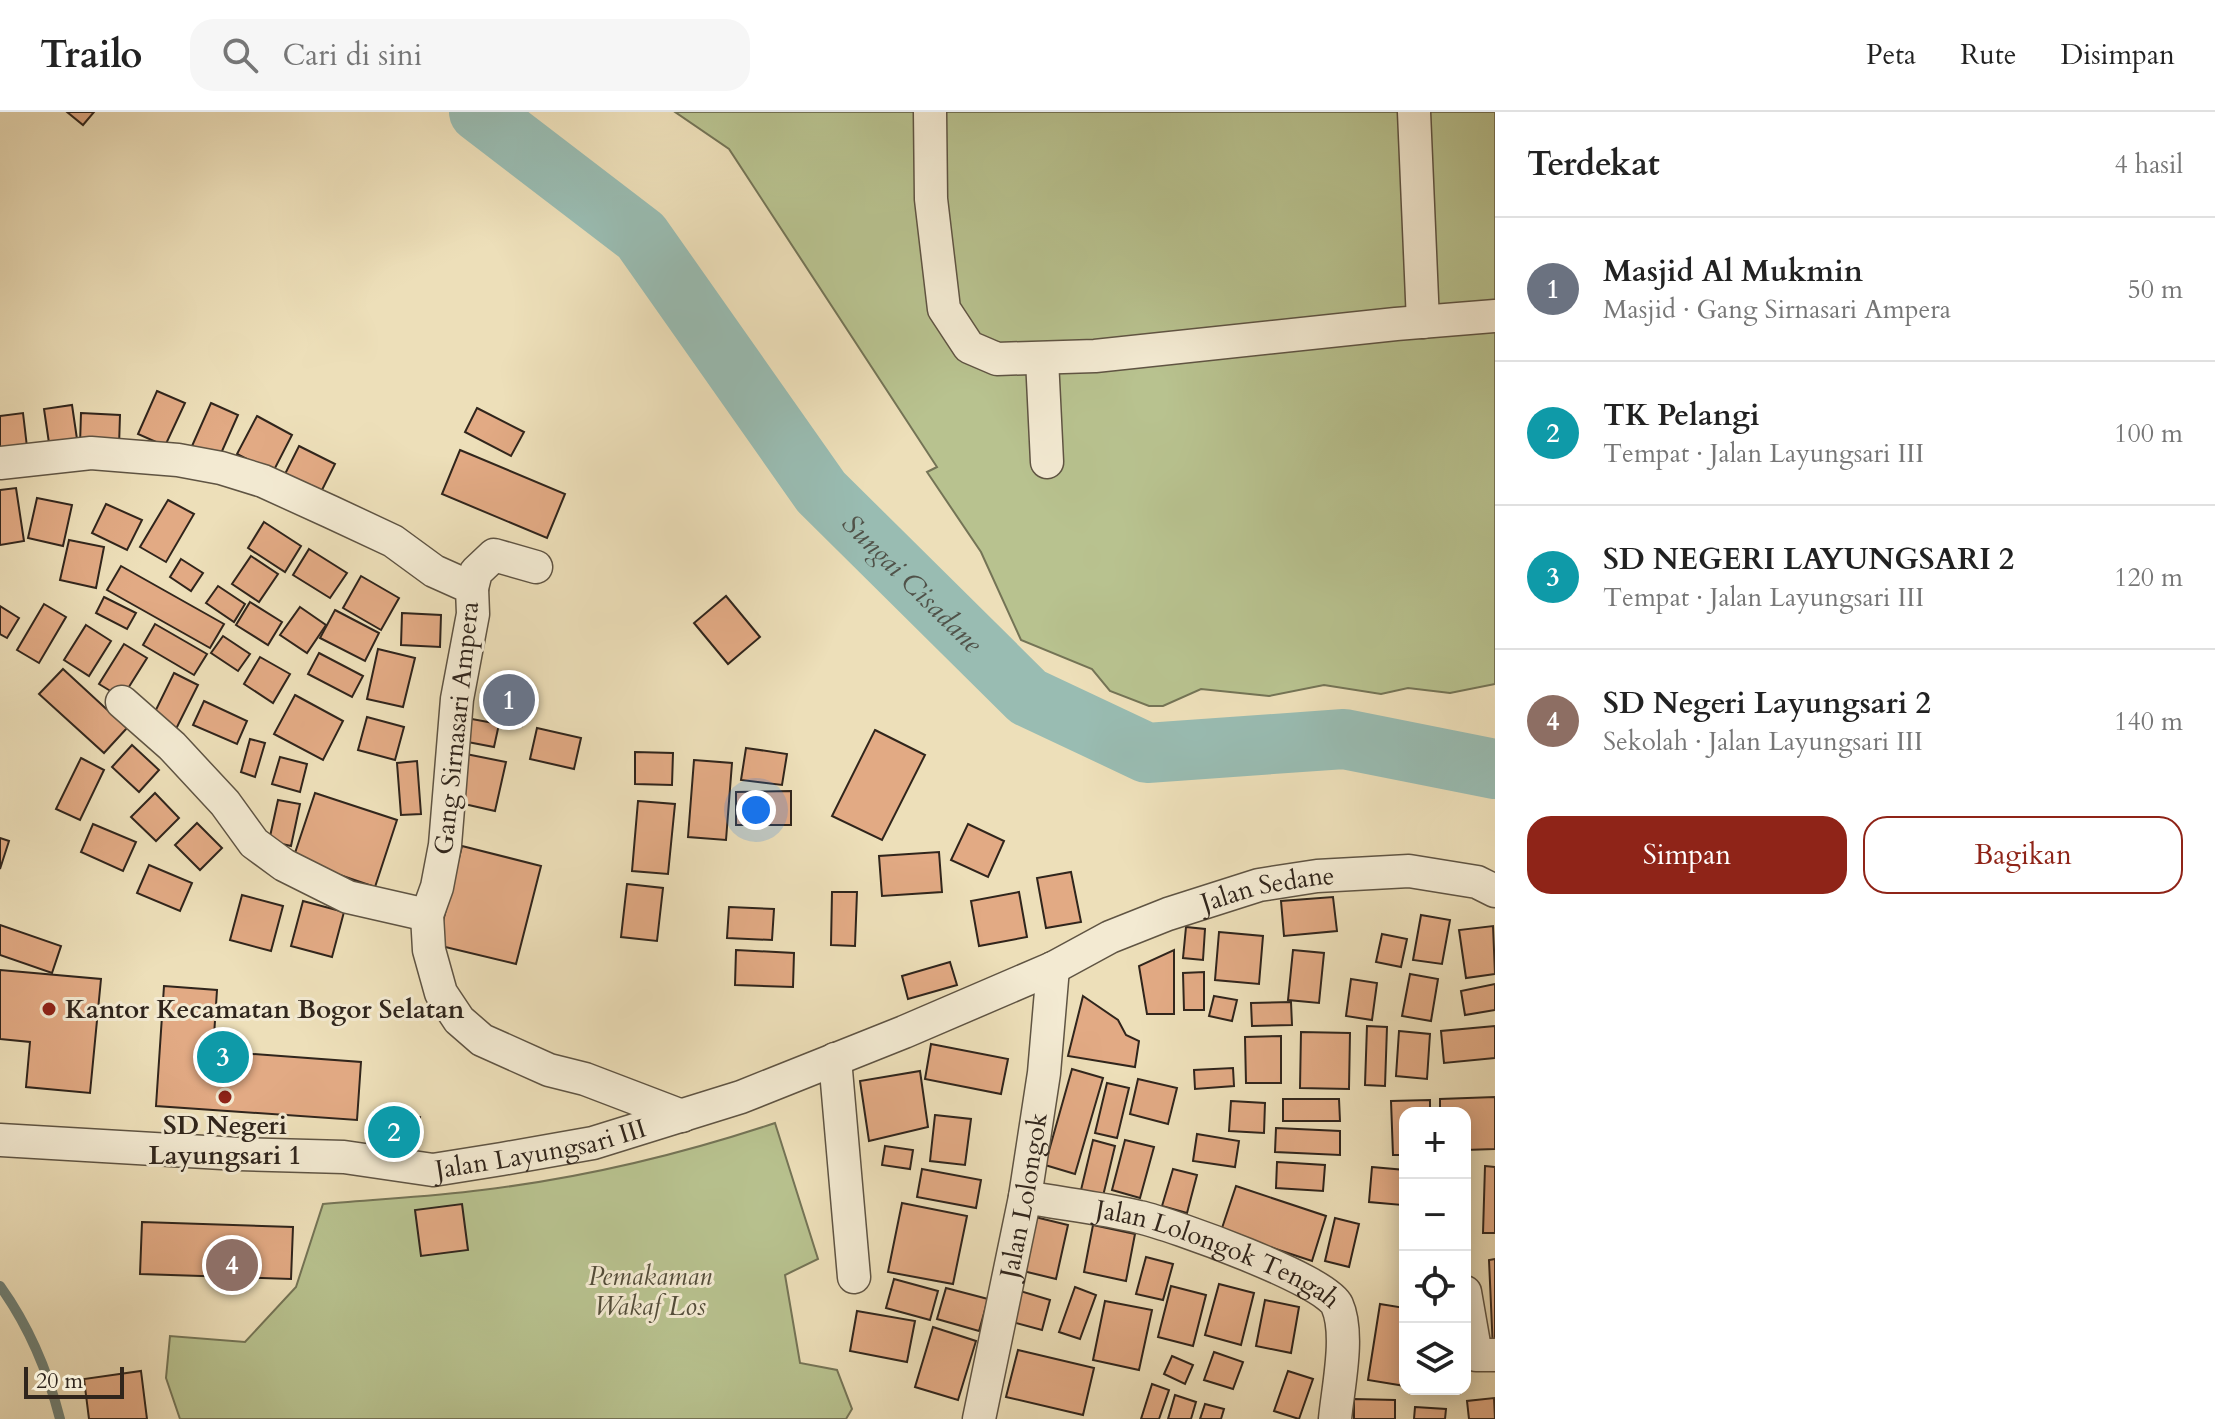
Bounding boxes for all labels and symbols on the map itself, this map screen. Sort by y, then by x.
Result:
water label: Sungai Cisadane [833,505,991,662]
street label: Gang Sirnasari Ampera [426,600,487,856]
pin: 1 [483,670,535,730]
your location [736,790,776,830]
street label: Jalan Sedane [1193,858,1335,922]
place label: Kantor Kecamatan Bogor Selatan [65,992,465,1027]
marker: Kantor Kecamatan Bogor Selatan [40,1000,58,1018]
pin: 3 [197,1027,249,1087]
marker: SD Negeri Layungsari 1 [216,1088,234,1106]
pin: 2 [368,1102,420,1162]
place label: SD Negeri Layungsari 1 [148,1108,302,1173]
street label: Jalan Lolongok [991,1110,1056,1285]
street label: Jalan Layungsari III [429,1111,650,1188]
street label: Jalan Lolongok Tengah [1089,1191,1348,1316]
pin: 4 [206,1235,258,1295]
park label: Pemakaman Wakaf Los [588,1259,712,1324]
scale bar [24,1363,124,1399]

